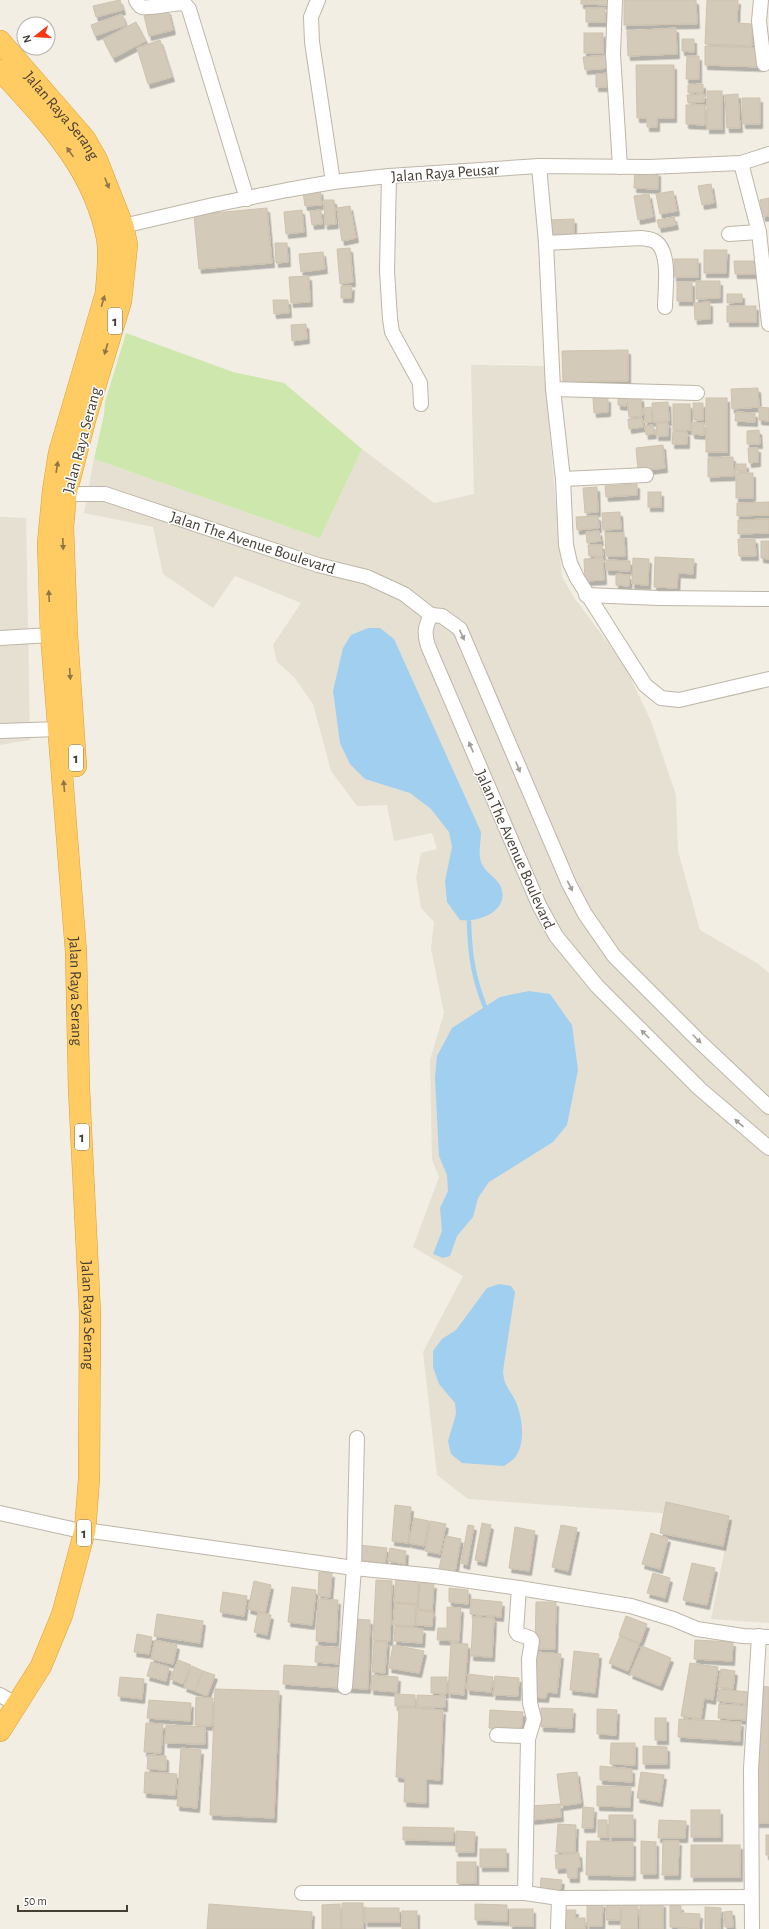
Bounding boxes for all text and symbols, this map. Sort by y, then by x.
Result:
north arrow [16,16,56,56]
text: N [21,34,33,44]
street label: Jalan Raya Serang [21,68,102,163]
one-way arrow [66,147,74,157]
street label: Jalan Raya Peusar [391,161,500,186]
one-way arrow [104,178,110,190]
one-way arrow [100,295,106,307]
road number: 1 [108,308,122,334]
one-way arrow [103,344,109,356]
street label: Jalan Raya Serang [60,385,105,495]
one-way arrow [54,461,60,473]
street label: Jalan The Avenue Boulevard [168,509,337,577]
one-way arrow [60,538,67,550]
one-way arrow [46,589,52,602]
one-way arrow [459,629,465,640]
one-way arrow [66,668,73,680]
one-way arrow [468,741,474,752]
road number: 1 [69,745,83,771]
one-way arrow [515,761,521,773]
street label: Jalan The Avenue Boulevard [473,767,557,931]
one-way arrow [60,780,67,792]
one-way arrow [567,881,573,892]
street label: Jalan Raya Serang [66,936,85,1046]
one-way arrow [640,1029,649,1039]
one-way arrow [692,1034,702,1044]
one-way arrow [734,1119,744,1128]
road number: 1 [75,1124,89,1150]
street label: Jalan Raya Serang [78,1260,97,1370]
road number: 1 [77,1520,91,1546]
scale bar [18,1887,127,1913]
text: 50 m [24,1895,47,1907]

